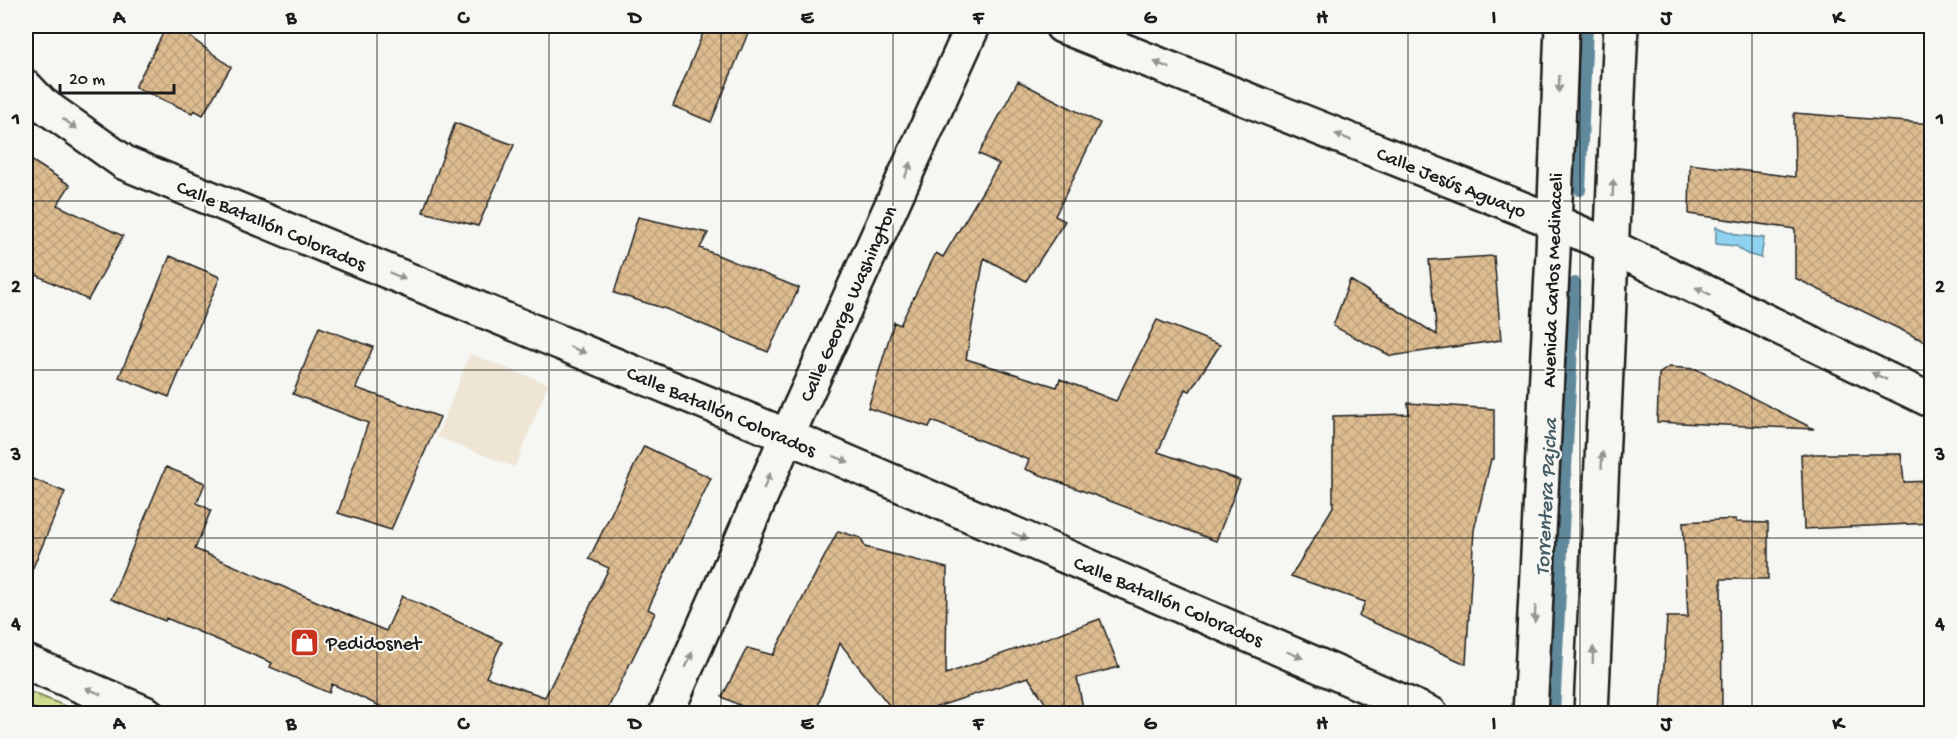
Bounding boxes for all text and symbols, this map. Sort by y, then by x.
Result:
text: A [112,8,127,31]
text: B [285,8,297,31]
text: C [457,8,471,31]
text: D [626,8,642,31]
text: E [801,8,815,31]
text: F [972,8,985,31]
text: G [1144,8,1158,31]
text: H [1316,8,1328,31]
text: I [1492,8,1497,31]
text: J [1660,8,1673,31]
text: K [1831,8,1846,31]
scale bar [60,57,174,95]
one-way arrow [1152,60,1170,70]
text: 20 m [69,70,105,91]
one-way arrow [1555,74,1564,93]
text: 1 [11,109,20,132]
text: 1 [1935,109,1944,132]
one-way arrow [62,118,78,129]
one-way arrow [1333,132,1351,142]
street label: Calle Jesús Aguayo [1372,144,1529,225]
one-way arrow [903,160,913,178]
street label: Avenida Carlos Medinaceli [1539,172,1570,388]
street label: Calle Batallón Colorados [172,177,369,278]
one-way arrow [1609,178,1618,197]
street label: Calle George Washington [797,202,904,406]
one-way arrow [389,272,407,281]
text: 2 [11,277,21,300]
text: 2 [1935,277,1945,300]
one-way arrow [1695,286,1712,296]
one-way arrow [570,345,588,355]
street label: Calle Batallón Colorados [622,363,819,464]
one-way arrow [1870,371,1887,380]
water label: Torrentera Pajcha [1532,417,1565,577]
text: 3 [10,445,21,468]
text: 3 [1934,445,1945,468]
one-way arrow [1597,451,1606,470]
one-way arrow [832,454,850,464]
one-way arrow [763,473,772,490]
one-way arrow [1011,532,1029,542]
street label: Calle Batallón Colorados [1069,553,1266,654]
one-way arrow [1530,605,1539,624]
text: 4 [10,614,21,637]
text: 4 [1934,614,1945,637]
shop icon: Pedidosnet [289,626,321,658]
place label: Pedidosnet [325,634,423,657]
one-way arrow [1589,646,1598,665]
one-way arrow [1287,650,1305,660]
one-way arrow [685,651,694,669]
one-way arrow [84,686,101,695]
text: A [112,714,127,737]
text: B [285,714,297,737]
text: C [457,714,471,737]
text: D [626,714,642,737]
text: E [801,714,815,737]
text: F [972,714,985,737]
text: G [1144,714,1158,737]
text: H [1316,714,1328,737]
text: I [1492,714,1497,737]
text: J [1660,714,1673,737]
text: K [1831,714,1846,737]

